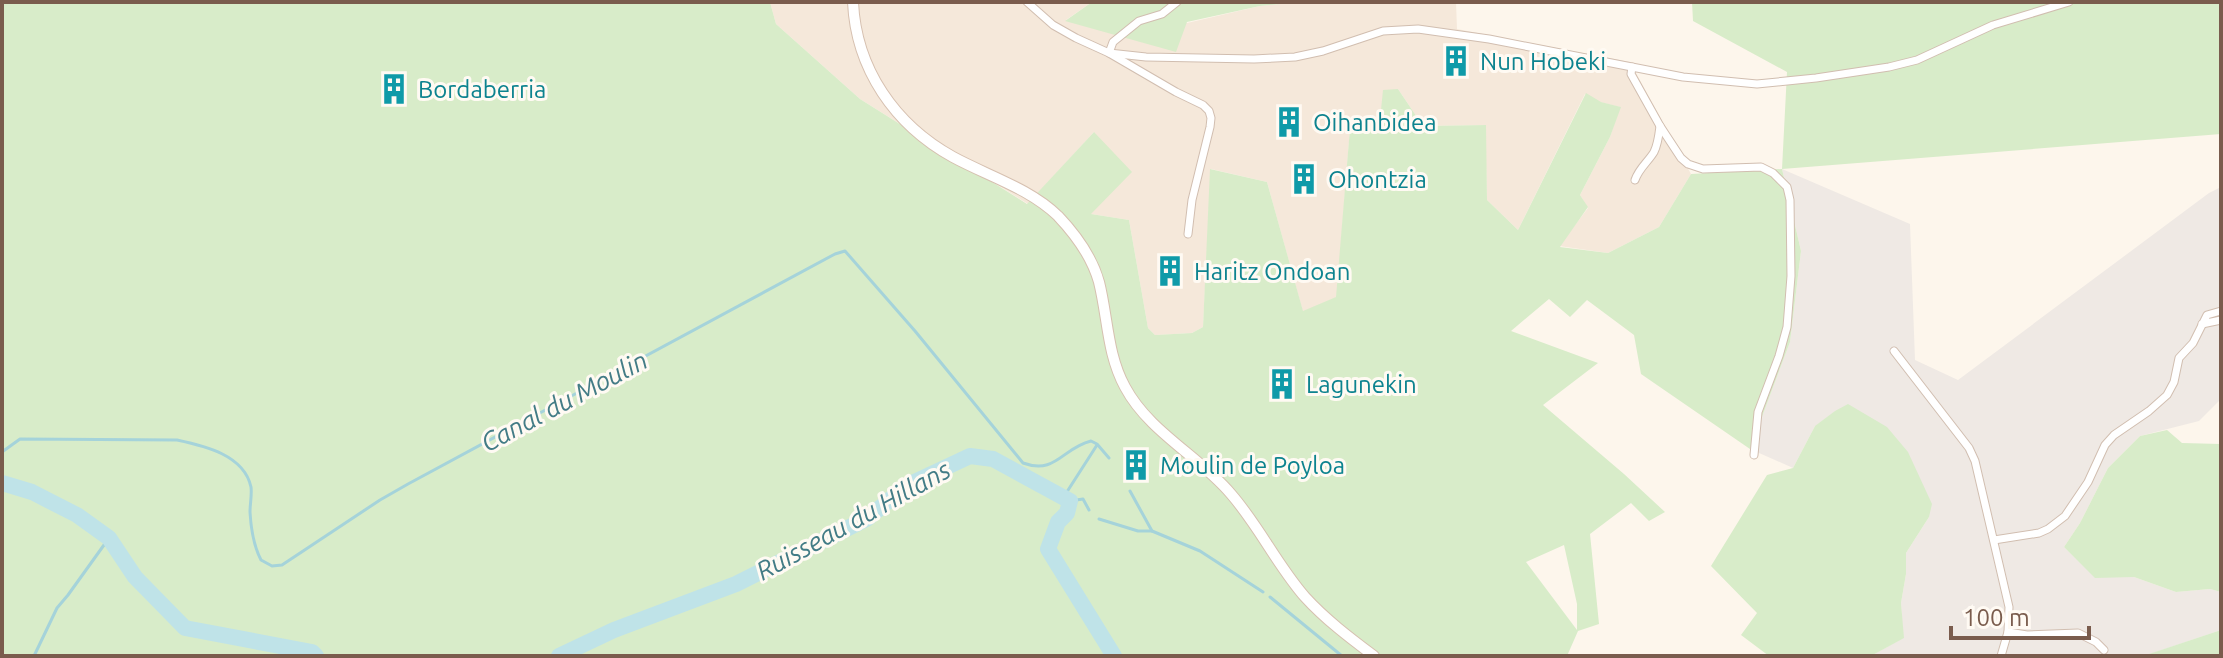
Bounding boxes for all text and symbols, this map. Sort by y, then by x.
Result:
building icon: Nun Hobeki [1439,44,1473,78]
place label: Nun Hobeki [1480,48,1606,75]
building icon: Bordaberria [377,72,411,106]
place label: Bordaberria [418,76,546,103]
building icon: Oihanbidea [1272,105,1306,139]
place label: Oihanbidea [1313,109,1437,136]
building icon: Ohontzia [1287,162,1321,196]
place label: Ohontzia [1328,166,1427,193]
building icon: Haritz Ondoan [1153,254,1187,288]
place label: Haritz Ondoan [1194,258,1350,285]
water label: Canal du Moulin [476,345,652,457]
building icon: Lagunekin [1265,367,1299,401]
place label: Lagunekin [1306,371,1417,398]
building icon: Moulin de Poyloa [1119,448,1153,482]
place label: Moulin de Poyloa [1160,452,1345,479]
water label: Ruisseau du Hillans [751,455,955,585]
scale bar [1951,590,2089,640]
text: 100 m [1963,604,2030,631]

